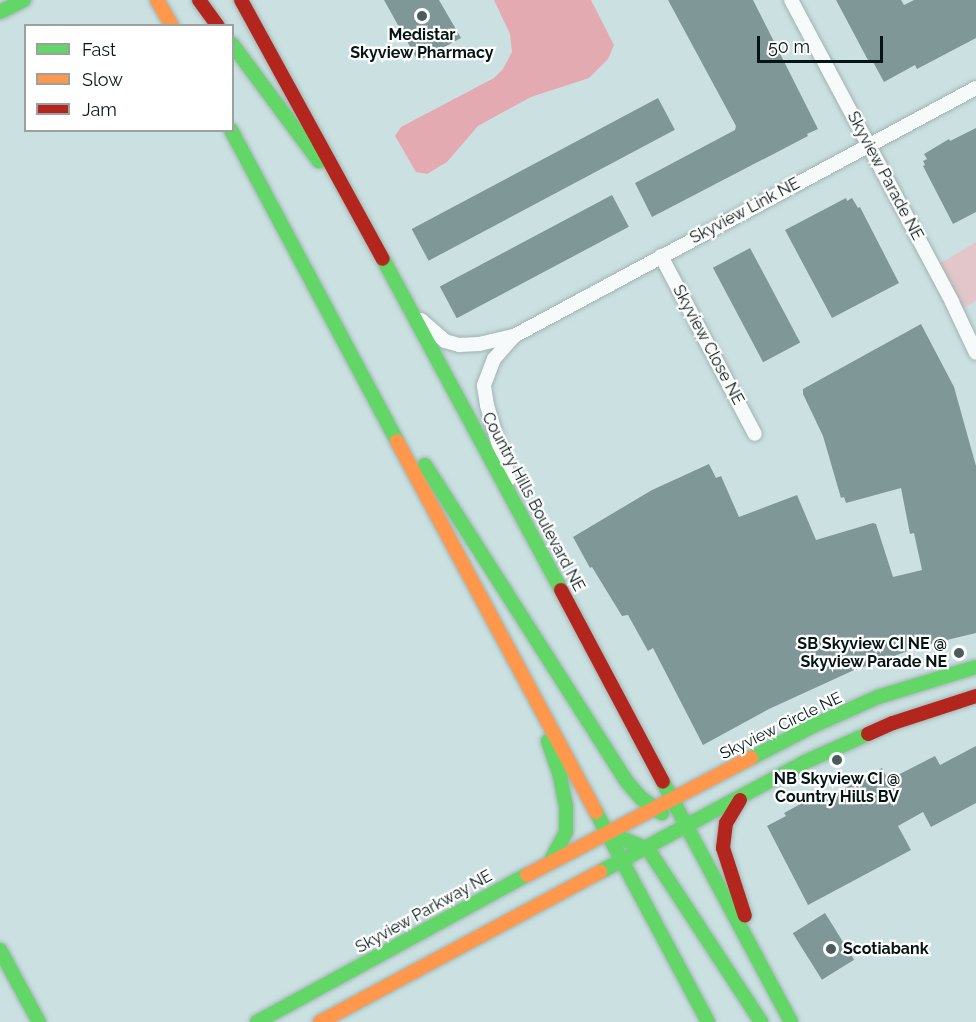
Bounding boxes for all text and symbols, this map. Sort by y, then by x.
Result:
marker: Medistar Skyview Pharmacy [415,9,429,23]
legend [24,24,234,132]
scale bar [760,24,886,62]
place label: Medistar Skyview Pharmacy [350,25,494,63]
text: 50 m [768,36,810,57]
text: Fast [82,39,116,60]
text: Slow [82,69,123,90]
text: Jam [82,99,117,120]
street label: Skyview Parade NE [843,108,927,244]
street label: Skyview Link NE [687,174,803,248]
street label: Skyview Close NE [668,282,748,408]
street label: Country Hills Boulevard NE [477,409,589,595]
place label: SB Skyview CI NE @ Skyview Parade NE [797,634,947,672]
marker: SB Skyview CI NE @ Skyview Parade NE [952,646,966,660]
street label: Skyview Circle NE [717,688,845,764]
marker: NB Skyview CI @ Country Hills BV [830,753,844,767]
place label: NB Skyview CI @ Country Hills BV [774,769,900,807]
street label: Skyview Parkway NE [352,866,496,958]
place label: Scotiabank [843,939,929,959]
marker: Scotiabank [824,942,838,956]

